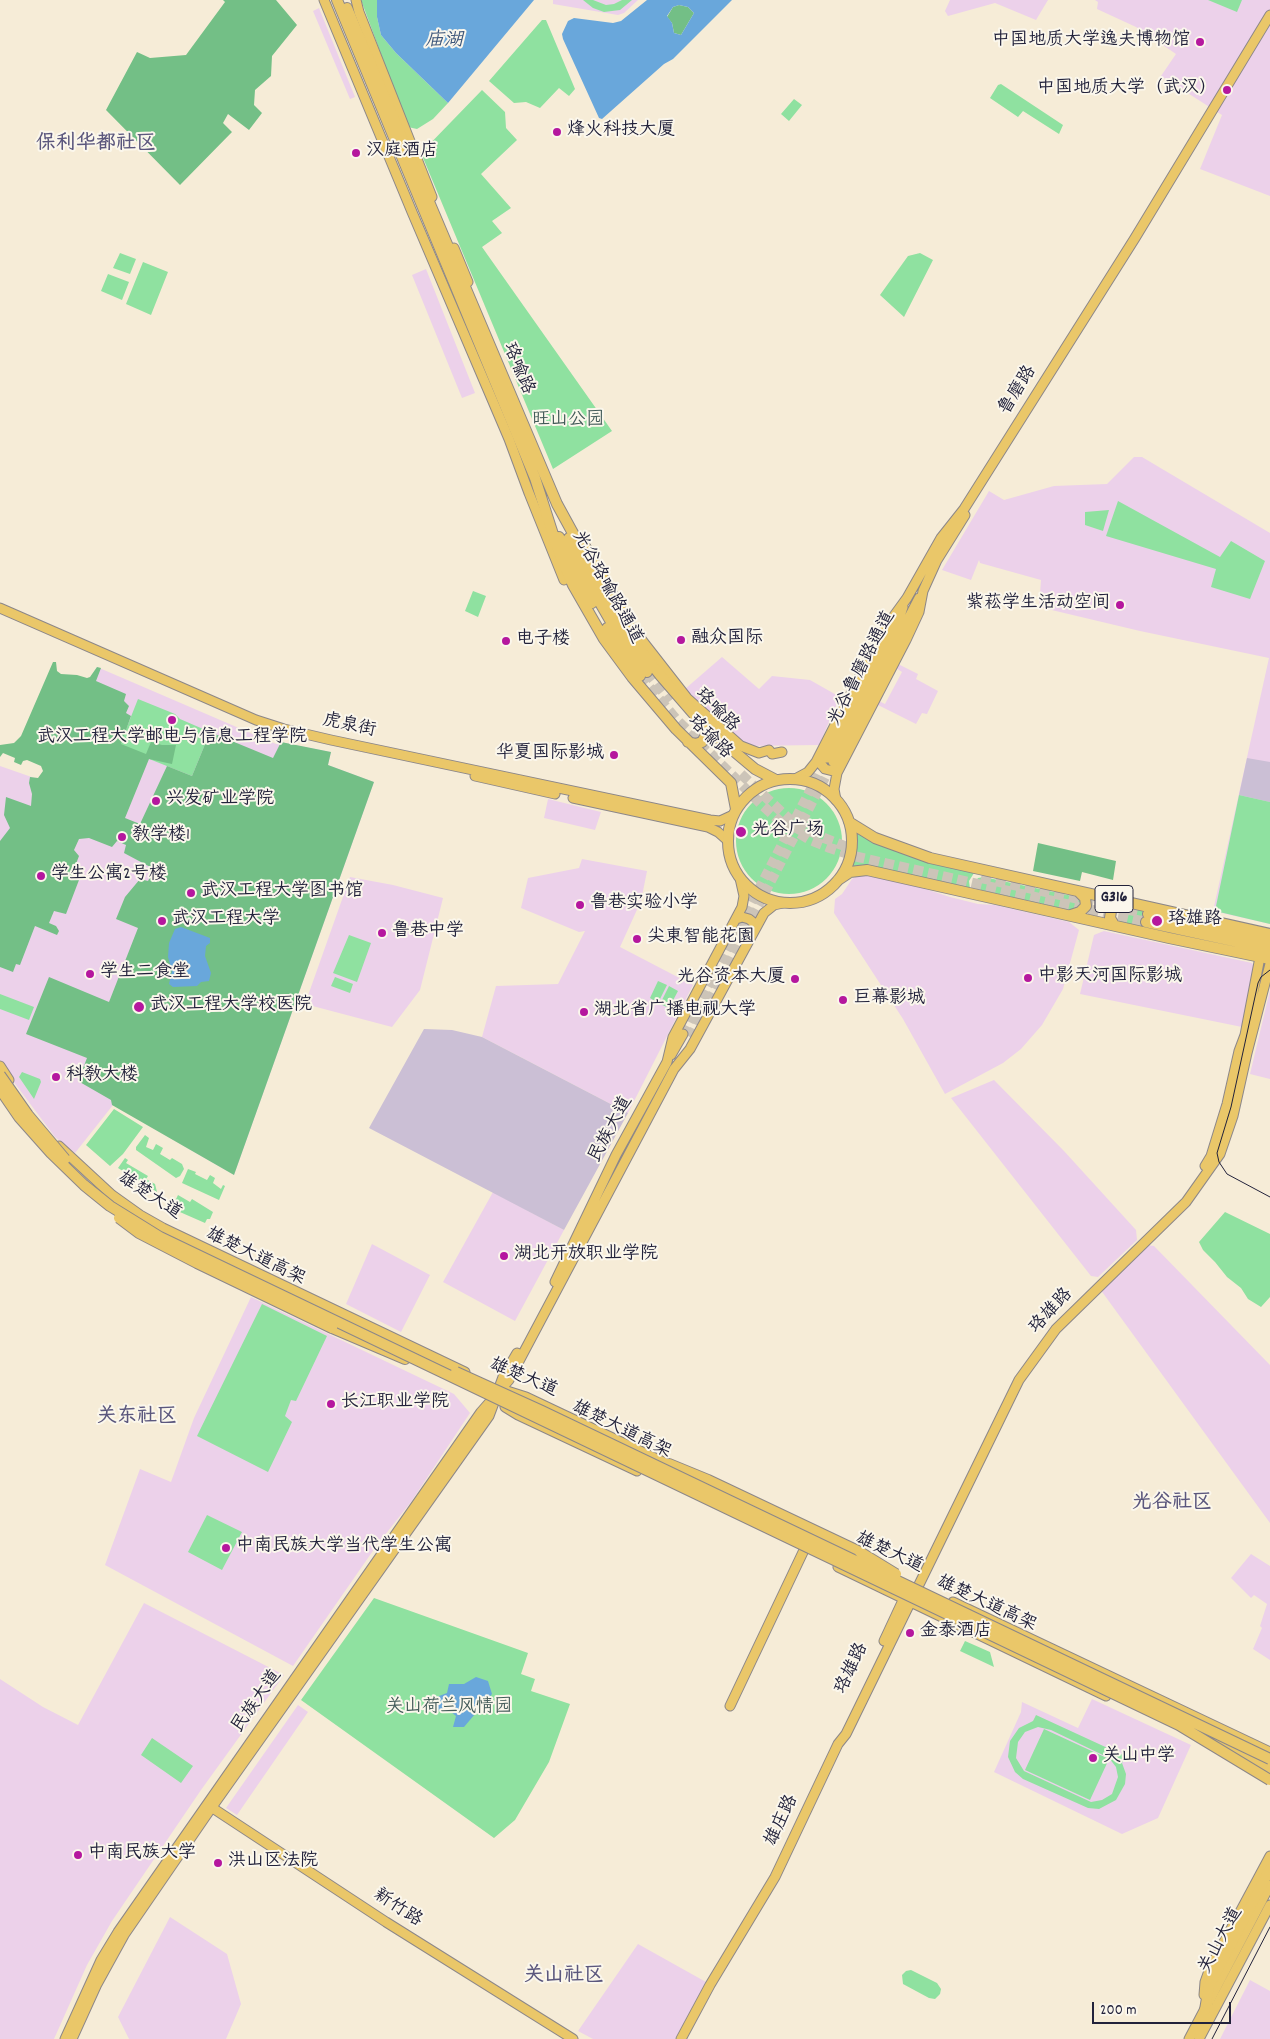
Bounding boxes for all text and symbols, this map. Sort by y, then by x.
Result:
water label: 庙湖 [425,31,463,53]
place label: 中国地质大学逸夫博物馆 [992,31,1190,53]
marker: 中国地质大学逸夫博物馆 [1194,36,1206,48]
place label: 中国地质大学（武汉） [1037,79,1217,101]
marker: 中国地质大学（武汉） [1221,84,1233,96]
place label: 烽火科技大厦 [567,121,675,143]
marker: 烽火科技大厦 [551,126,563,138]
district label: 保利华都社区 [36,133,156,157]
place label: 汉庭酒店 [366,142,438,164]
marker: 汉庭酒店 [350,147,362,159]
street label: 珞喻路 [497,340,537,398]
street label: 鲁磨路 [996,362,1042,420]
park label: 旺山公园 [532,411,604,433]
street label: 光谷珞喻路通道 [566,528,646,648]
place label: 紫菘学生活动空间 [966,594,1110,616]
marker: 紫菘学生活动空间 [1114,599,1126,611]
street label: 光谷鲁磨路通道 [825,608,901,730]
place label: 融众国际 [691,629,763,651]
place label: 电子楼 [516,630,570,652]
marker: 融众国际 [675,634,687,646]
marker: 电子楼 [500,635,512,647]
street label: 珞喻路 [689,684,743,738]
street label: 虎泉街 [320,711,378,743]
street label: 珞瑜路 [682,711,736,765]
marker: 武汉工程大学邮电与信息工程学院 [166,714,178,726]
place label: 武汉工程大学邮电与信息工程学院 [37,728,307,750]
place label: 华夏国际影城 [496,744,604,766]
marker: 华夏国际影城 [608,749,620,761]
place label: 兴发矿业学院 [166,790,274,812]
marker: 兴发矿业学院 [150,795,162,807]
place label: 光谷广场 [752,821,824,843]
marker: 光谷广场 [734,825,748,839]
place label: 教学楼1 [132,826,190,848]
marker: 教学楼1 [116,831,128,843]
place label: 学生公寓2号楼 [51,865,167,887]
marker: 学生公寓2号楼 [35,870,47,882]
place label: 武汉工程大学图书馆 [201,882,363,904]
road number: G316 [1095,886,1133,912]
marker: 武汉工程大学图书馆 [185,887,197,899]
place label: 鲁巷实验小学 [590,894,698,916]
marker: 鲁巷实验小学 [574,899,586,911]
place label: 武汉工程大学 [172,910,280,932]
place label: 珞雄路 [1168,910,1222,932]
marker: 珞雄路 [1150,914,1164,928]
marker: 武汉工程大学 [156,915,168,927]
place label: 鲁巷中学 [392,922,464,944]
marker: 鲁巷中学 [376,927,388,939]
place label: 尖東智能花園 [647,928,755,950]
marker: 尖東智能花園 [631,933,643,945]
place label: 学生二食堂 [100,963,190,985]
place label: 中影天河国际影城 [1038,967,1182,989]
marker: 学生二食堂 [84,968,96,980]
place label: 光谷资本大厦 [677,968,785,990]
marker: 中影天河国际影城 [1022,972,1034,984]
marker: 光谷资本大厦 [789,973,801,985]
place label: 巨幕影城 [853,989,925,1011]
marker: 巨幕影城 [837,994,849,1006]
place label: 武汉工程大学校医院 [150,996,312,1018]
marker: 武汉工程大学校医院 [132,1000,146,1014]
place label: 湖北省广播电视大学 [594,1001,756,1023]
marker: 湖北省广播电视大学 [578,1006,590,1018]
place label: 科教大楼 [66,1066,138,1088]
marker: 科教大楼 [50,1071,62,1083]
street label: 民族大道 [586,1093,638,1167]
street label: 雄楚大道 [113,1168,185,1226]
street label: 雄楚大道高架 [202,1225,308,1291]
place label: 湖北开放职业学院 [514,1245,658,1267]
marker: 湖北开放职业学院 [498,1250,510,1262]
street label: 珞雄路 [1026,1285,1078,1339]
street label: 雄楚大道 [486,1355,560,1403]
place label: 长江职业学院 [341,1393,449,1415]
marker: 长江职业学院 [325,1398,337,1410]
street label: 雄楚大道高架 [568,1398,674,1464]
district label: 关东社区 [97,1406,177,1430]
district label: 光谷社区 [1132,1492,1212,1516]
street label: 雄楚大道 [852,1529,926,1579]
place label: 中南民族大学当代学生公寓 [236,1537,452,1559]
marker: 中南民族大学当代学生公寓 [220,1542,232,1554]
street label: 雄楚大道高架 [932,1572,1040,1638]
place label: 金泰酒店 [920,1622,992,1644]
marker: 金泰酒店 [904,1627,916,1639]
street label: 珞雄路 [832,1640,874,1698]
street label: 民族大道 [229,1666,287,1738]
park label: 关山荷兰风情园 [386,1698,512,1720]
place label: 关山中学 [1103,1747,1175,1769]
marker: 关山中学 [1087,1752,1099,1764]
street label: 雄庄路 [762,1792,804,1850]
place label: 中南民族大学 [88,1844,196,1866]
marker: 中南民族大学 [72,1849,84,1861]
place label: 洪山区法院 [228,1852,318,1874]
marker: 洪山区法院 [212,1857,224,1869]
street label: 新竹路 [368,1885,426,1933]
street label: 关山大道 [1196,1904,1248,1978]
district label: 关山社区 [524,1965,604,1989]
scale bar [1095,1992,1234,2024]
text: 200 m [1100,2000,1137,2022]

